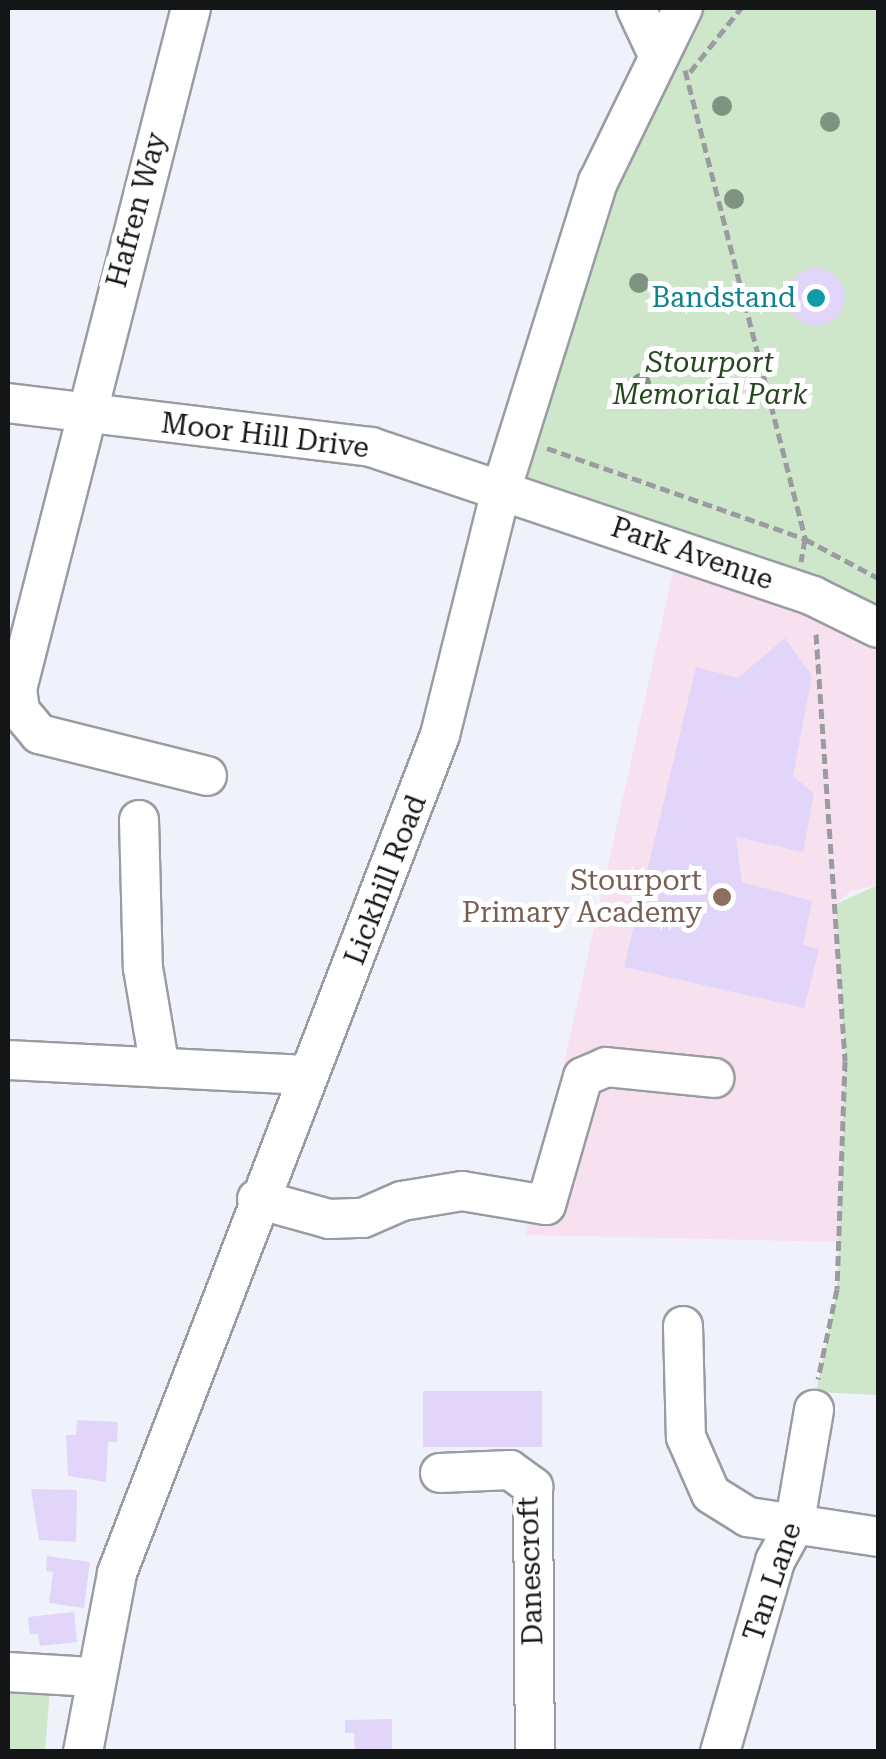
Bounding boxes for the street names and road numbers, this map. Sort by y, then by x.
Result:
street label: Hafren Way [100,129,174,291]
street label: Moor Hill Drive [159,407,371,465]
street label: Park Avenue [607,511,777,597]
street label: Lickhill Road [338,790,434,970]
street label: Danescroft [512,1496,550,1646]
street label: Tan Lane [737,1518,809,1646]

